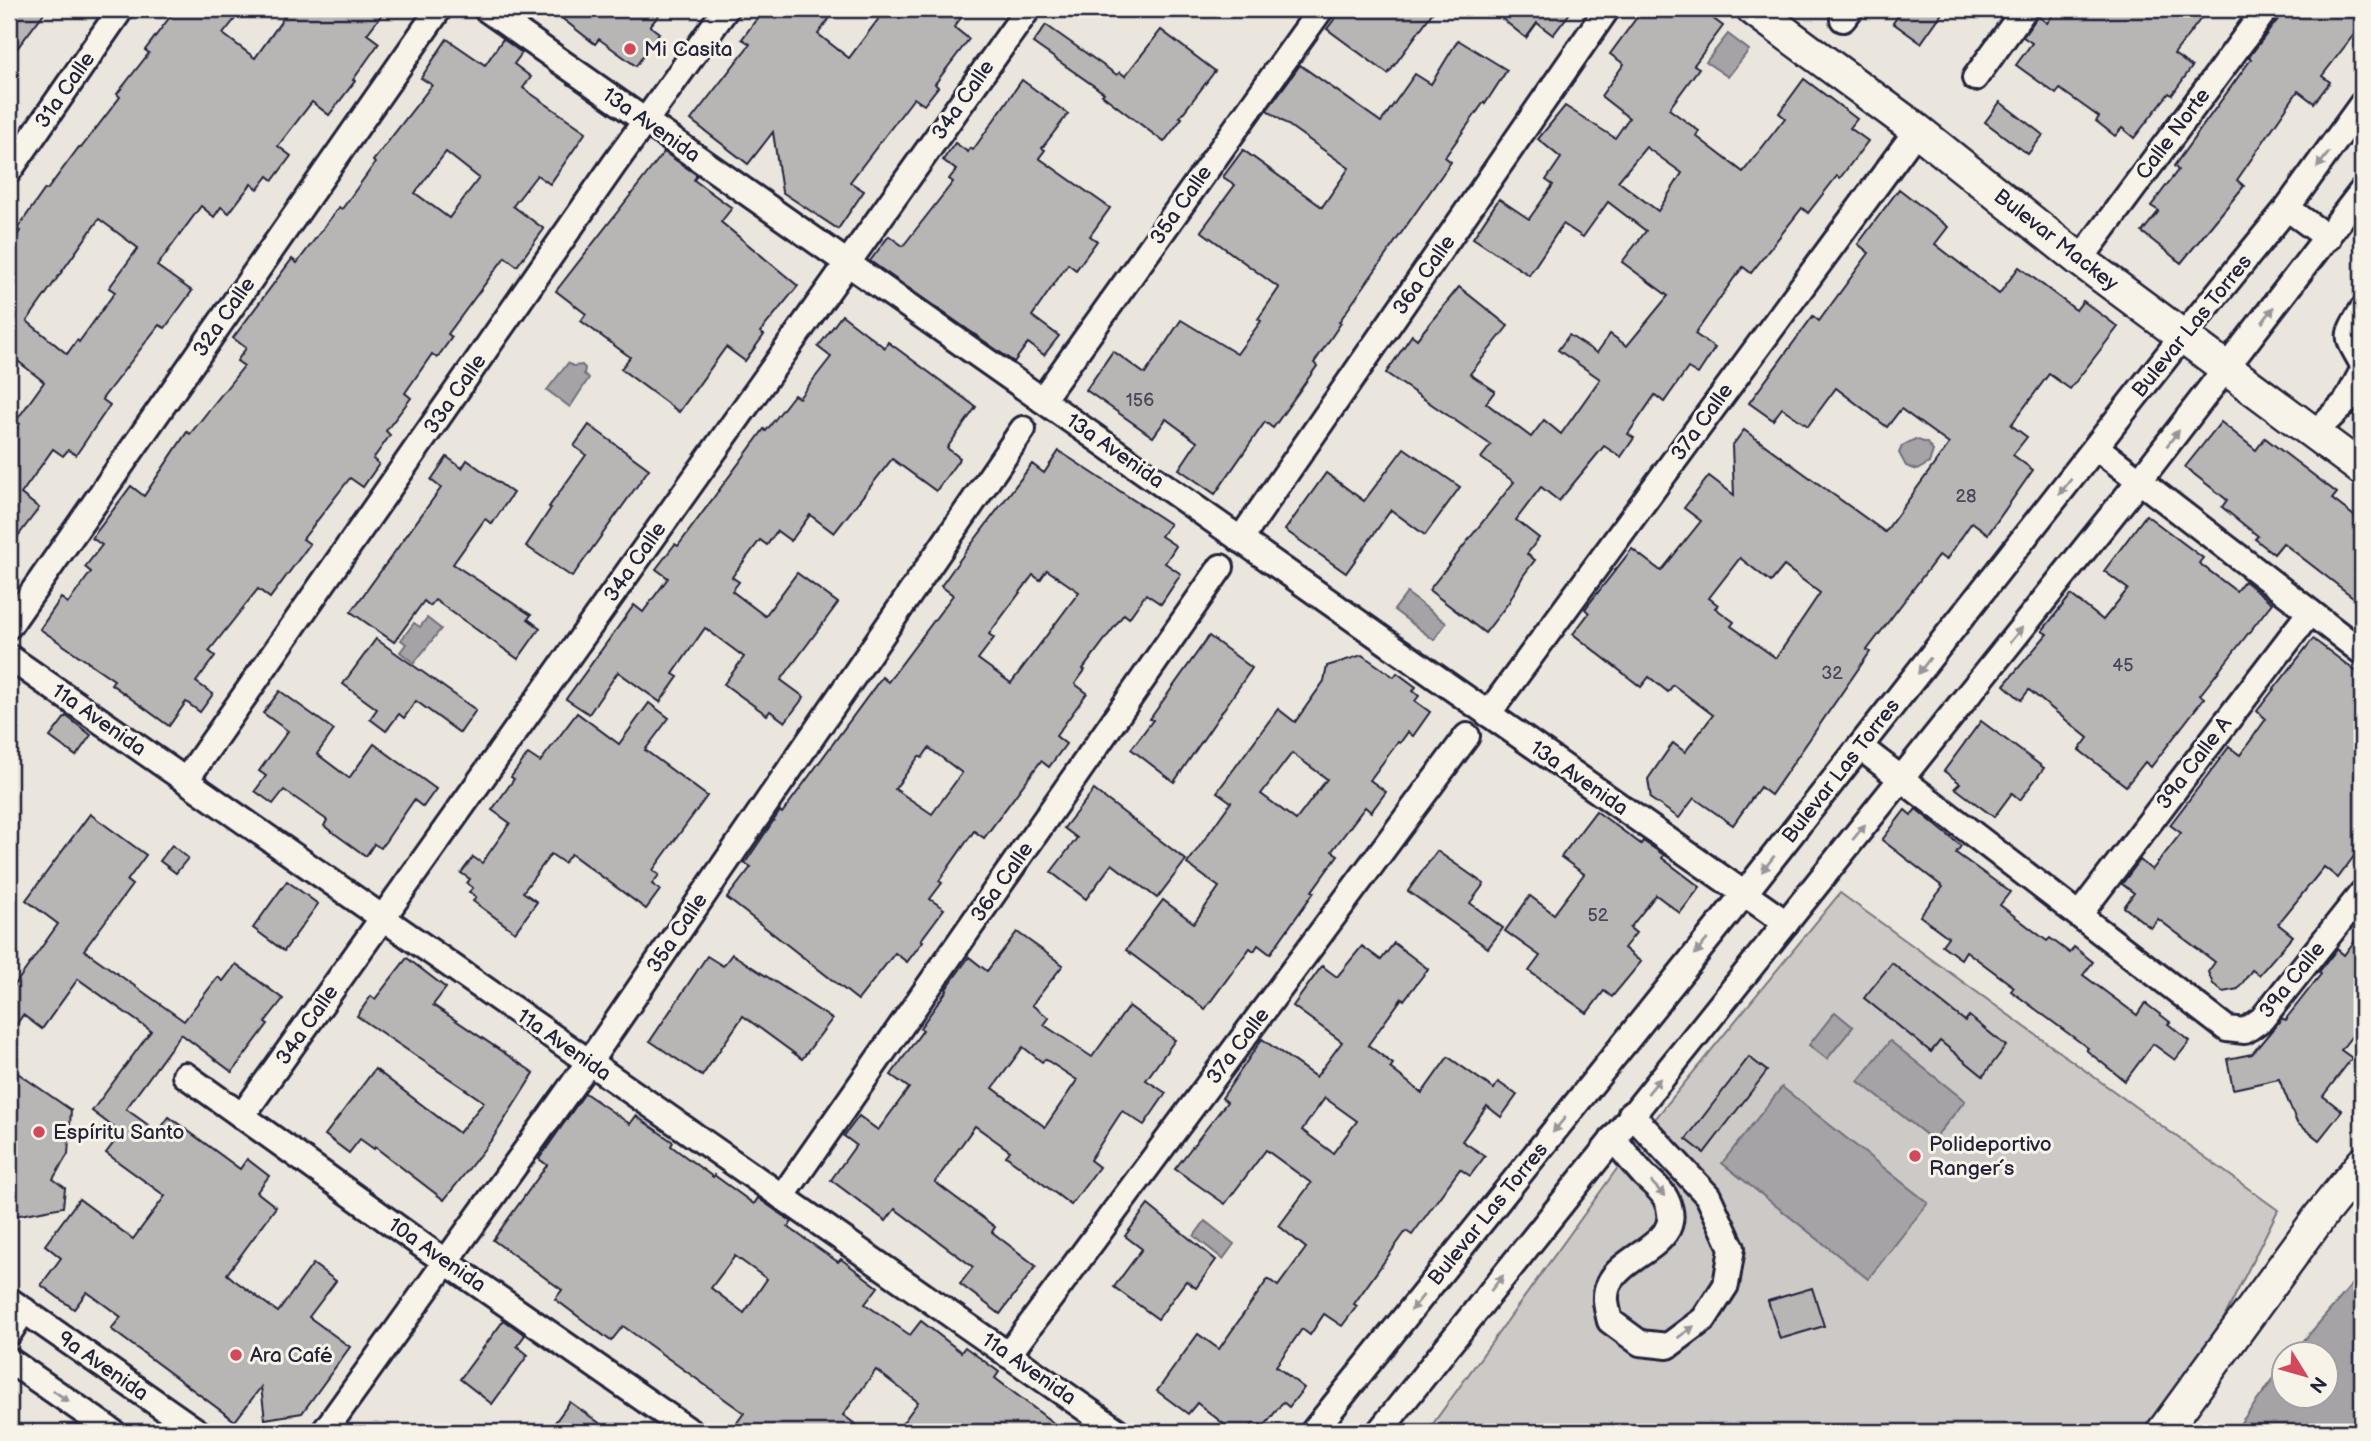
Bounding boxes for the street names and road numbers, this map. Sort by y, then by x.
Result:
street label: 31a Calle [30,47,100,133]
street label: 34a Calle [926,55,1000,145]
street label: 13a Avenida [597,82,705,168]
street label: Calle Norte [2131,83,2215,185]
street label: 35a Calle [1145,161,1217,249]
street label: Bulevar Mackey [1989,184,2124,297]
street label: 36a Calle [1387,230,1461,320]
street label: Bulevar Las Torres [2127,249,2257,403]
street label: 32a Calle [188,272,260,362]
street label: 33a Calle [418,349,492,439]
street label: 37a Calle [1666,379,1738,465]
street label: 13a Avenida [1061,408,1169,494]
street label: 34a Calle [598,517,672,607]
street label: 11a Avenida [47,678,151,762]
street label: Bulevar Las Torres [1777,694,1905,848]
street label: 39a Calle A [2151,712,2237,814]
street label: 13a Avenida [1525,735,1633,821]
street label: 36a Calle [965,837,1039,927]
street label: 35a Calle [641,888,713,978]
street label: 39a Calle [2254,937,2330,1023]
street label: 34a Calle [270,980,344,1070]
street label: 11a Avenida [512,1003,616,1087]
street label: 37a Calle [1201,1003,1275,1089]
street label: Bulevar Las Torres [1423,1137,1553,1291]
street label: 10a Avenida [383,1212,491,1298]
street label: 9a Avenida [53,1326,153,1406]
street label: 11a Avenida [977,1327,1081,1411]

